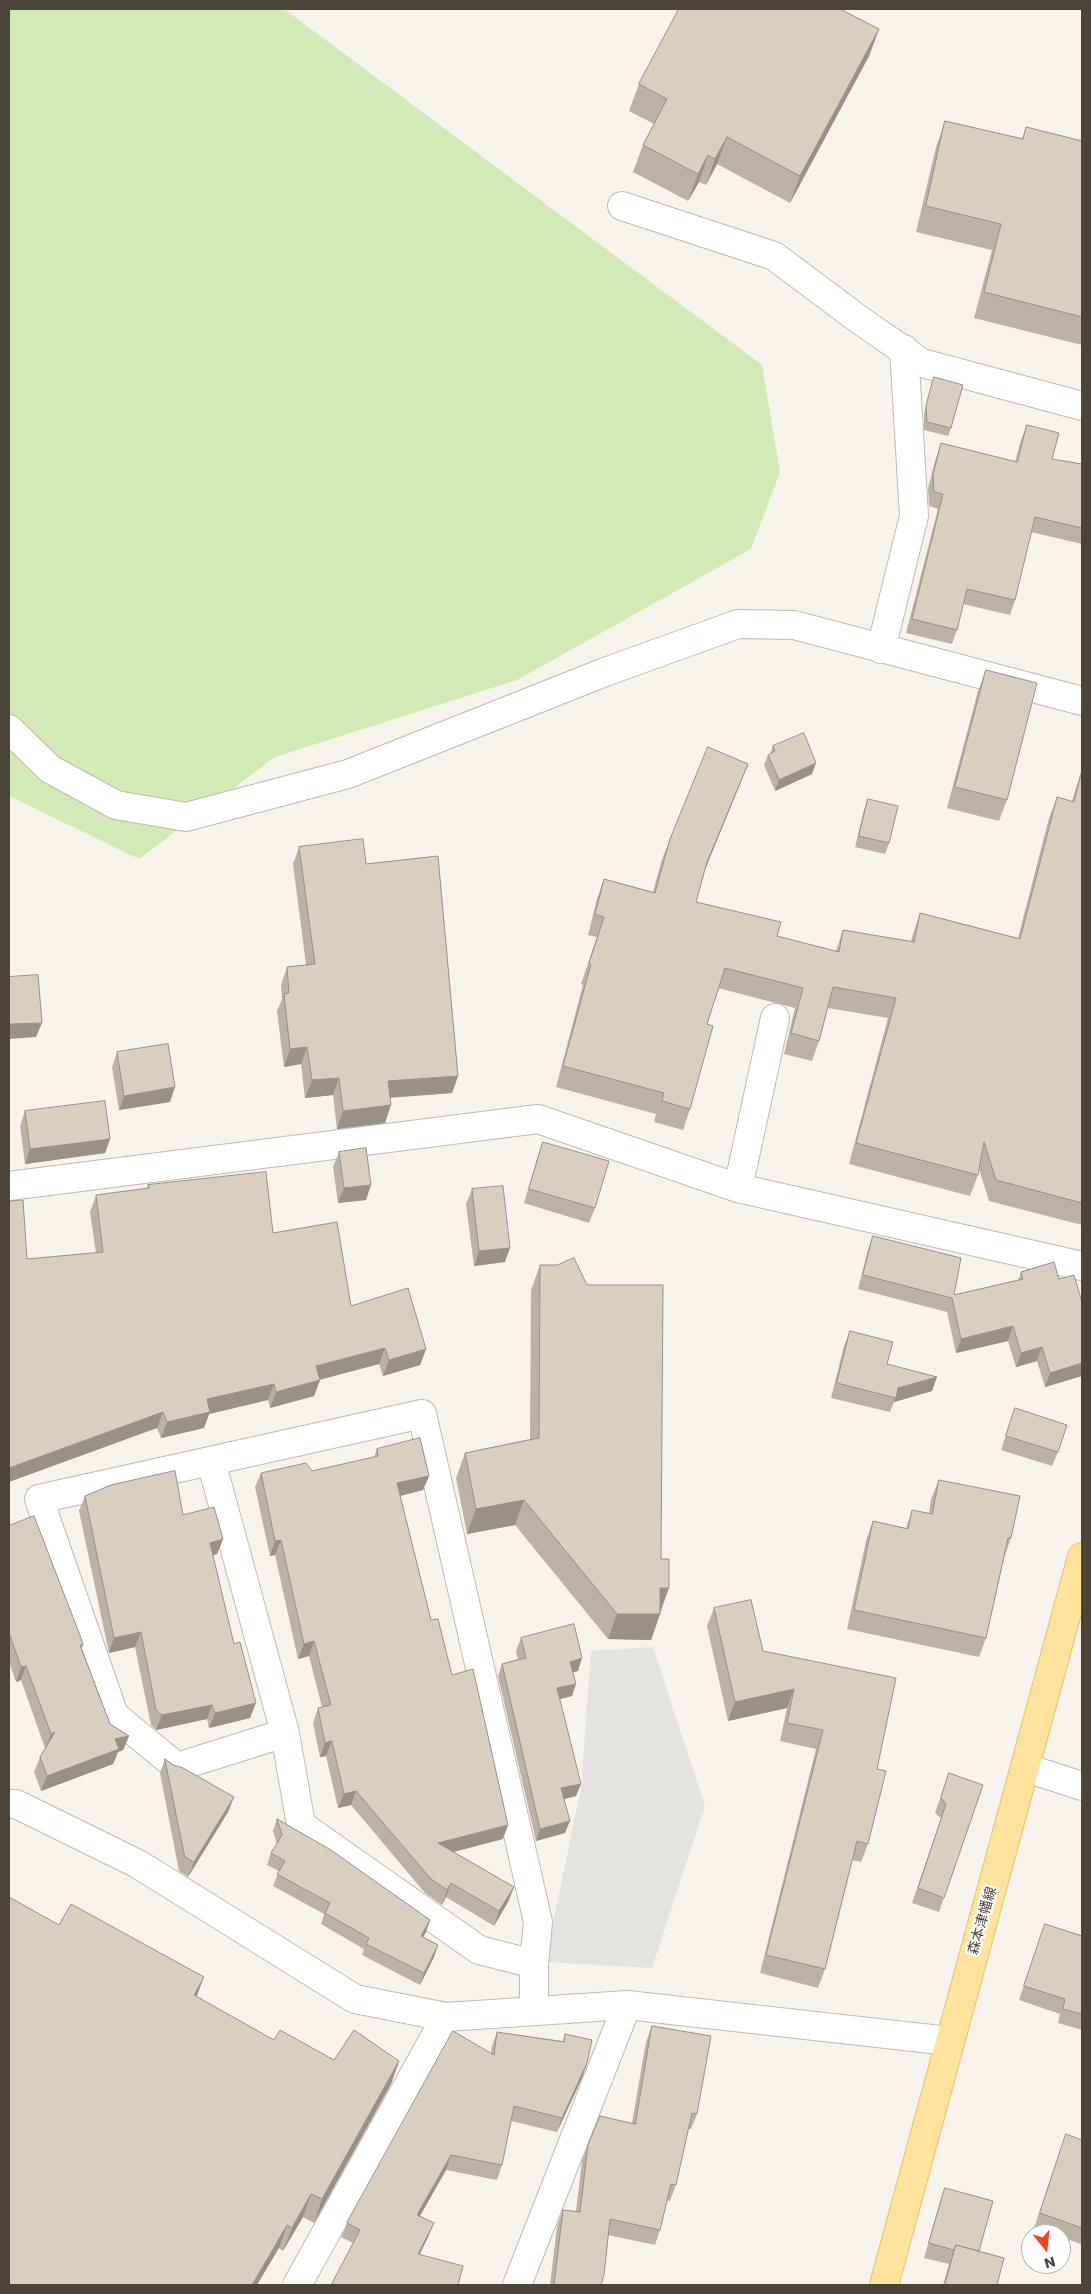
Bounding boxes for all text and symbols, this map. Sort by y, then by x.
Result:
street label: 森本津幡線 [965,1885,1001,1957]
north arrow [1021,2224,1071,2274]
text: N [1042,2251,1058,2274]

